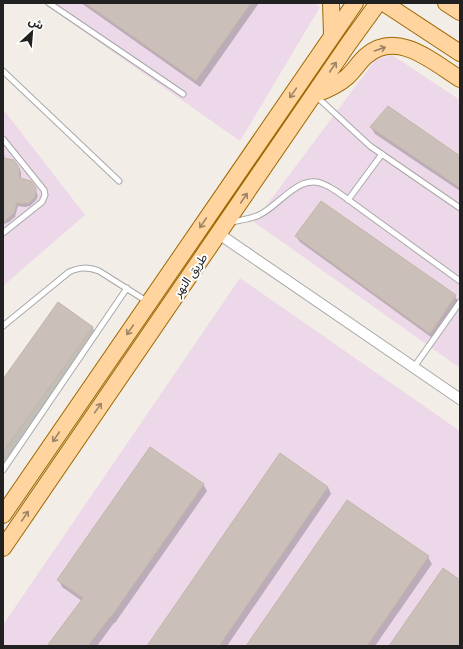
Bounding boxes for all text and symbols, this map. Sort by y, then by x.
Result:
north arrow [12,12,52,52]
text: ش [27,13,46,33]
one-way arrow [373,45,386,52]
one-way arrow [329,62,337,73]
one-way arrow [289,87,297,98]
one-way arrow [240,193,248,204]
one-way arrow [199,217,207,228]
street label: طريق النهر [169,250,211,301]
one-way arrow [126,324,134,335]
one-way arrow [94,403,102,414]
one-way arrow [52,432,60,443]
one-way arrow [21,511,29,522]

